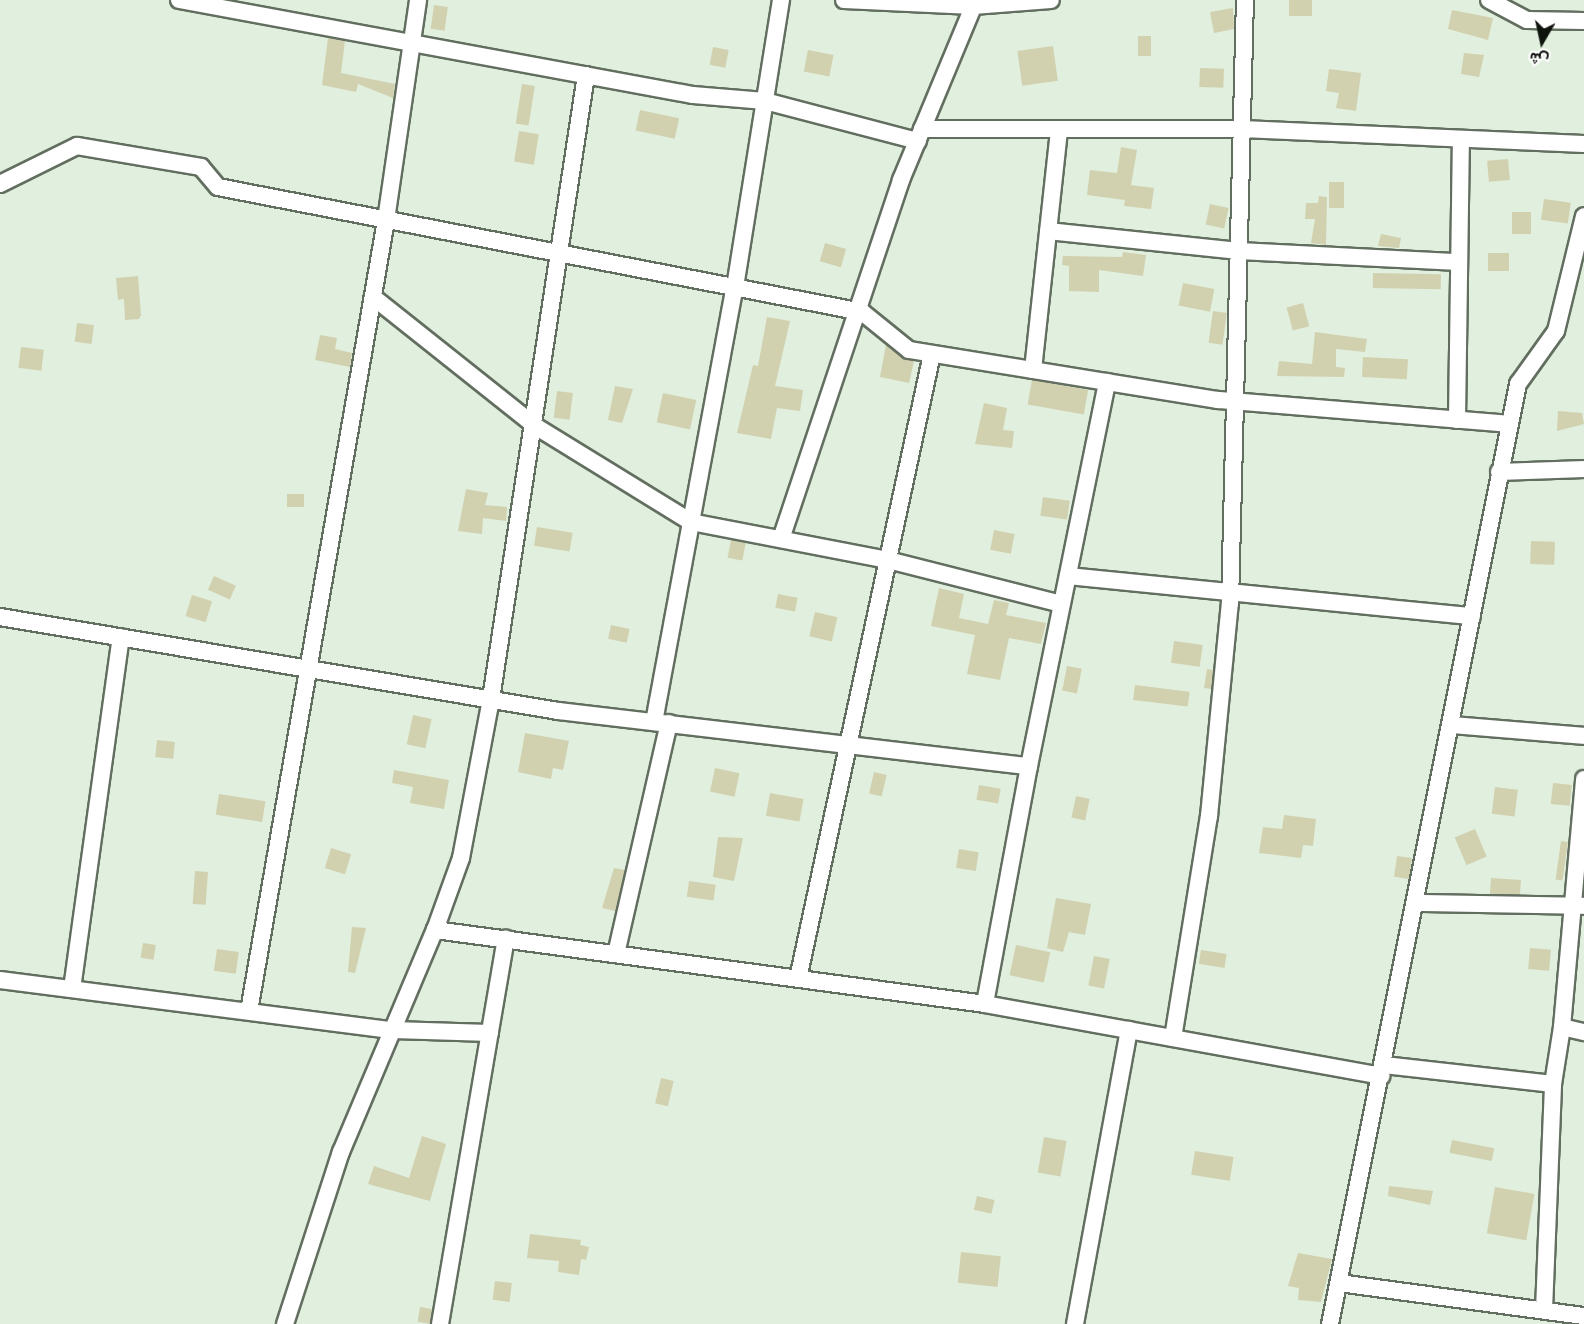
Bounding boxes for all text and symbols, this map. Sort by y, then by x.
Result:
north arrow [1512,12,1572,72]
text: ش [1528,47,1550,72]

